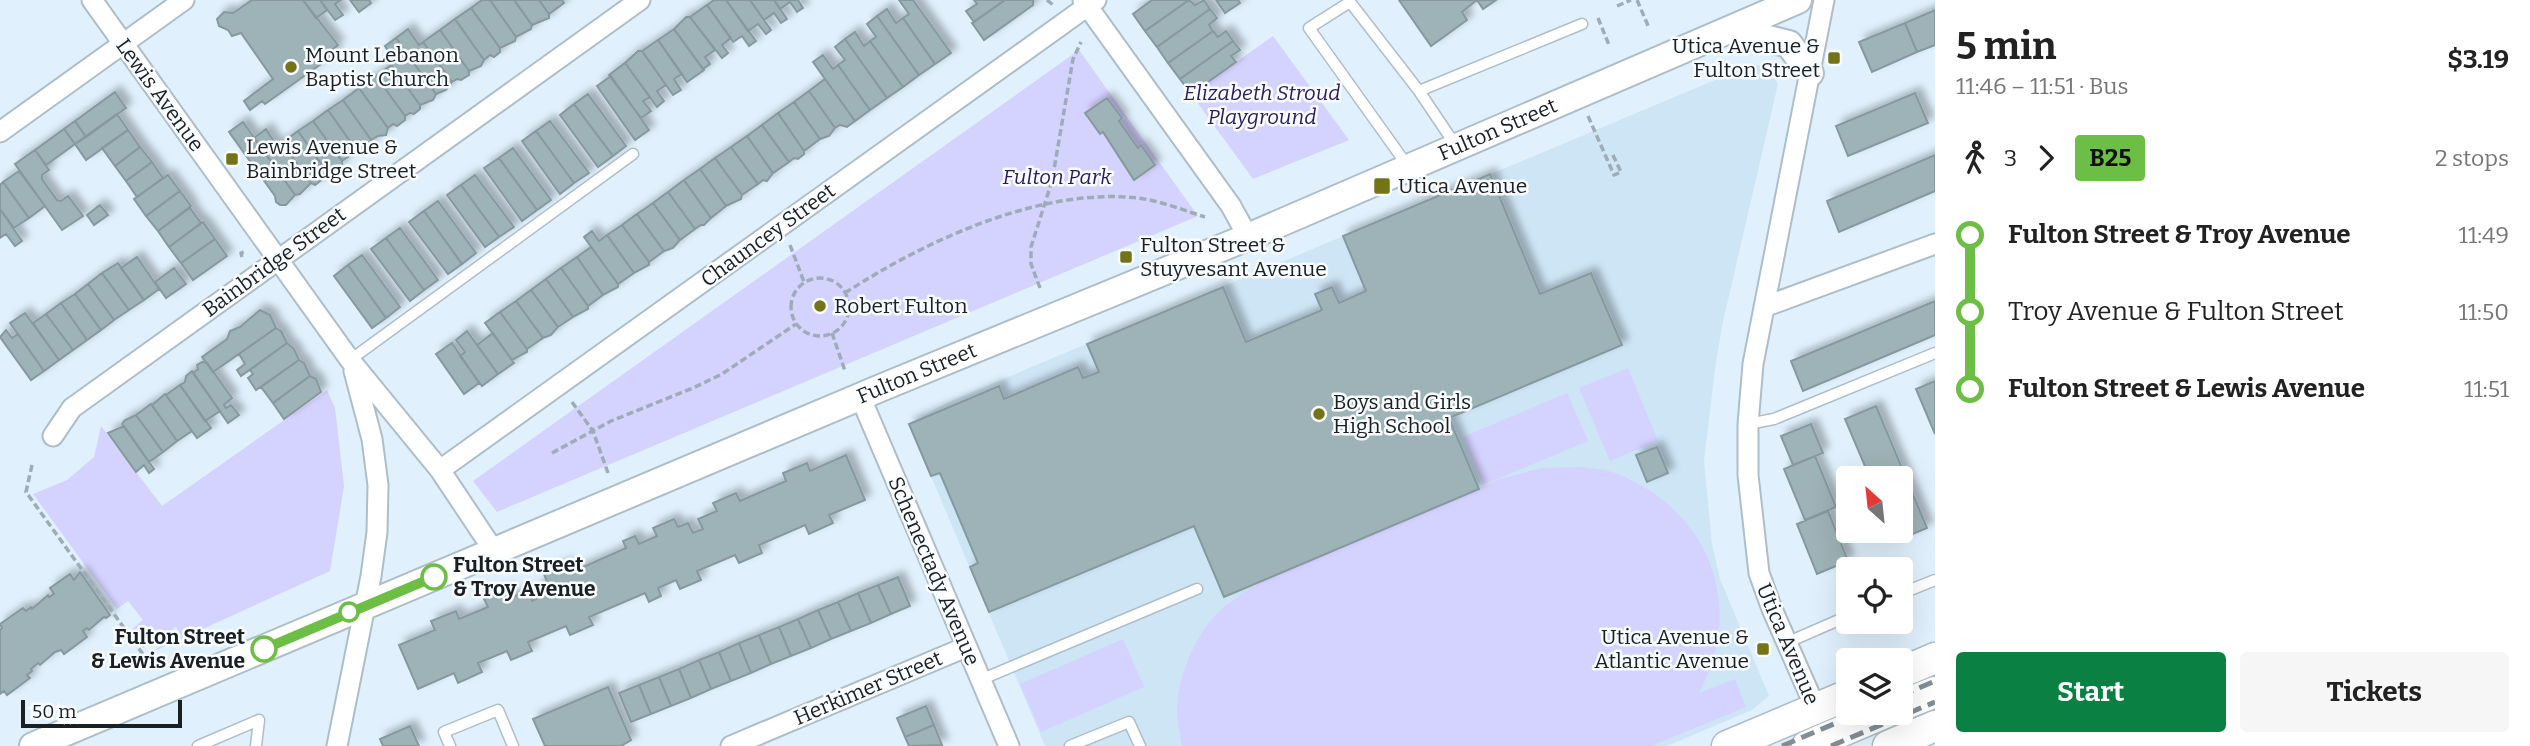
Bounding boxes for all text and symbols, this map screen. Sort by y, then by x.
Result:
text: 5 min [1956,23,2056,69]
street label: Lewis Avenue [110,33,210,157]
place label: Utica Avenue & Fulton Street [1672,33,1820,83]
place label: Mount Lebanon Baptist Church [305,42,459,92]
text: $3.19 [2447,44,2509,75]
marker: Utica Avenue & Fulton Street [1826,50,1842,66]
marker: Mount Lebanon Baptist Church [283,59,299,75]
text: 11:46 – 11:51 · Bus [1956,72,2129,100]
park label: Elizabeth Stroud Playground [1183,80,1341,130]
street label: Fulton Street [1434,92,1561,167]
place label: Lewis Avenue & Bainbridge Street [246,134,417,184]
icon: walk [1956,139,1994,177]
icon: forward [2027,139,2065,177]
text: 3 [2004,144,2017,172]
text: B25 [2089,144,2131,172]
text: 2 stops [2435,144,2509,172]
marker: Lewis Avenue & Bainbridge Street [224,151,240,167]
park label: Fulton Park [1002,164,1112,190]
place label: Utica Avenue [1398,173,1527,199]
marker: Utica Avenue [1372,176,1392,196]
street label: Chauncey Street [696,177,841,292]
street label: Bainbridge Street [197,201,351,323]
text: Fulton Street & Troy Avenue [2008,219,2351,250]
text: 11:49 [2459,221,2509,249]
place label: Fulton Street & Stuyvesant Avenue [1140,232,1327,282]
marker: Fulton Street & Stuyvesant Avenue [1118,249,1134,265]
place label: Robert Fulton [834,293,968,319]
text: Troy Avenue & Fulton Street [2008,296,2344,327]
marker: Robert Fulton [812,298,828,314]
text: 11:50 [2458,298,2509,326]
street label: Fulton Street [853,337,981,410]
text: Fulton Street & Lewis Avenue [2008,373,2365,404]
text: 11:51 [2464,375,2509,403]
place label: Boys and Girls High School [1333,389,1471,439]
marker: Boys and Girls High School [1311,406,1327,422]
north arrow [1836,466,1913,542]
map controls [1836,466,1913,725]
street label: Schenectady Avenue [882,473,986,669]
place label: Fulton Street & Troy Avenue [453,552,596,602]
button: locate [1836,557,1913,634]
marker: Fulton Street & Troy Avenue [421,564,447,590]
street label: Utica Avenue [1751,579,1825,709]
unlabelled marker [339,602,359,622]
place label: Fulton Street & Lewis Avenue [91,624,246,674]
place label: Utica Avenue & Atlantic Avenue [1594,624,1749,674]
marker: Fulton Street & Lewis Avenue [251,636,277,662]
marker: Utica Avenue & Atlantic Avenue [1755,641,1771,657]
street label: Herkimer Street [790,645,947,731]
button: layers [1836,648,1913,725]
button: Start [1956,652,2226,732]
button: Tickets [2240,652,2509,732]
scale bar [21,697,182,729]
text: 50 m [32,700,76,723]

